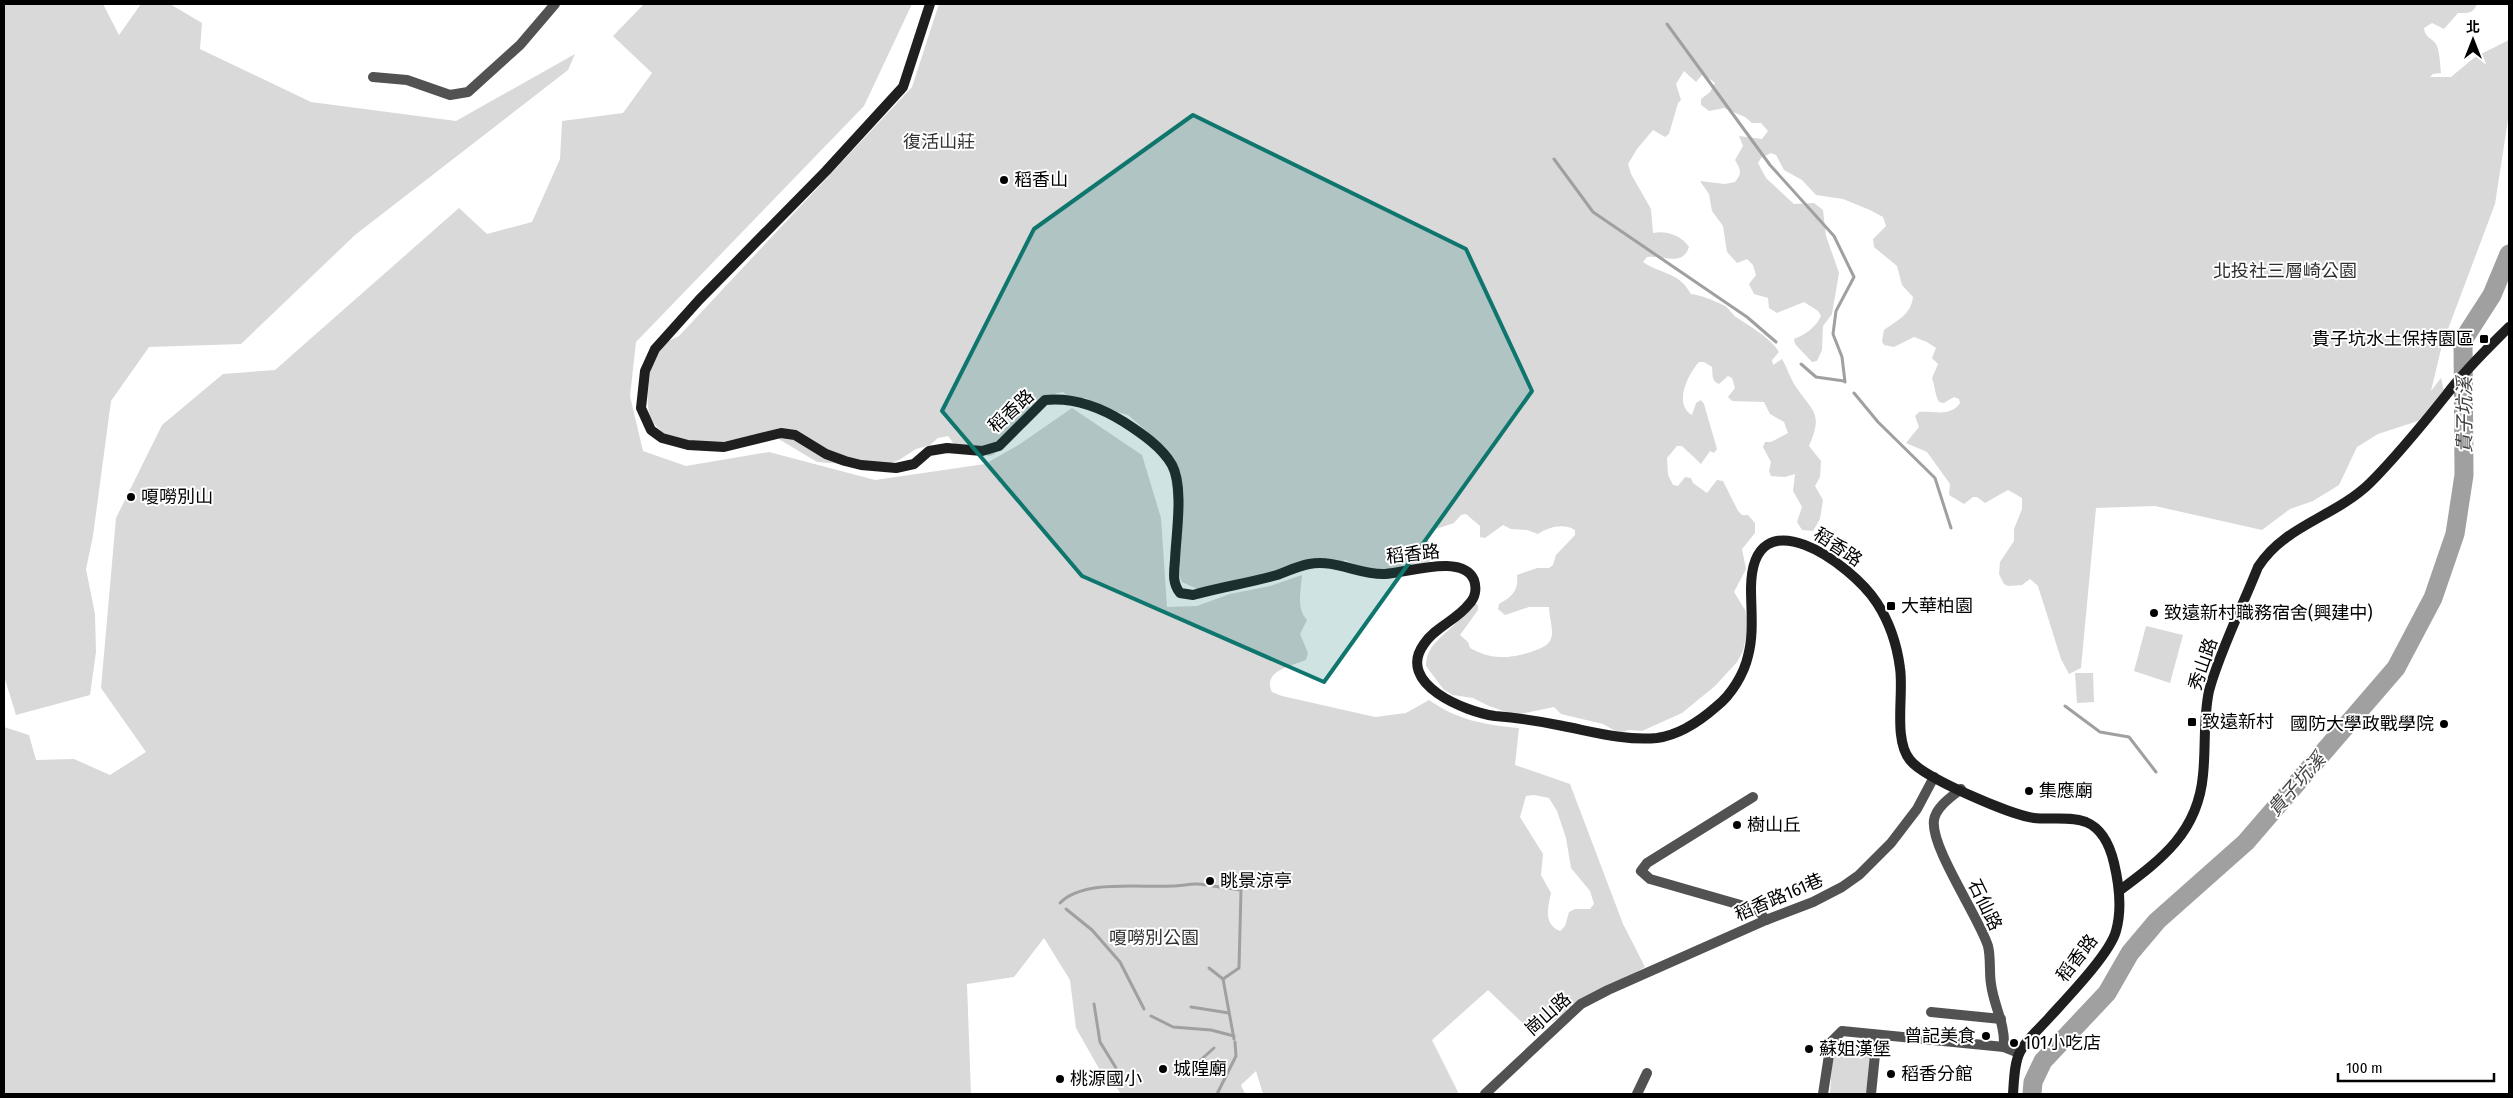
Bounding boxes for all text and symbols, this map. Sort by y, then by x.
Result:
north arrow [2448,15,2498,65]
text: 北 [2466,19,2480,36]
park label: 復活山莊 [903,131,975,153]
place label: 稻香山 [1014,169,1068,191]
marker: 稻香山 [998,174,1010,186]
park label: 北投社三層崎公園 [2213,260,2357,282]
place label: 貴子坑水土保持園區 [2312,328,2474,350]
marker: 貴子坑水土保持園區 [2478,333,2490,345]
water label: 貴子坑溪 [2453,374,2476,453]
street label: 稻香路 [984,385,1038,437]
place label: 嗄嘮別山 [141,486,213,508]
marker: 嗄嘮別山 [125,491,137,503]
street label: 稻香路 [1809,523,1867,571]
street label: 稻香路 [1385,540,1441,568]
place label: 大華柏園 [1901,595,1973,617]
marker: 大華柏園 [1885,600,1897,612]
place label: 致遠新村職務宿舍(興建中) [2164,602,2373,624]
marker: 致遠新村職務宿舍(興建中) [2148,607,2160,619]
street label: 秀山路 [2184,635,2222,693]
place label: 致遠新村 [2202,711,2274,733]
place label: 國防大學政戰學院 [2290,713,2434,735]
marker: 致遠新村 [2186,716,2198,728]
marker: 國防大學政戰學院 [2438,718,2450,730]
water label: 貴子坑溪 [2263,746,2332,821]
place label: 集應廟 [2039,780,2093,802]
marker: 集應廟 [2023,785,2035,797]
place label: 樹山丘 [1747,814,1801,836]
marker: 樹山丘 [1731,819,1743,831]
street label: 稻香路161巷 [1731,868,1827,926]
place label: 眺景涼亭 [1220,870,1292,892]
marker: 眺景涼亭 [1204,875,1216,887]
street label: 石仙路 [1963,876,2007,934]
park label: 嗄嘮別公園 [1109,927,1199,949]
street label: 稻香路 [2052,930,2102,986]
street label: 崗山路 [1521,988,1575,1040]
place label: 曾記美食 [1904,1025,1976,1047]
marker: 曾記美食 [1980,1030,1992,1042]
place label: 101小吃店 [2024,1032,2101,1054]
marker: 101小吃店 [2008,1037,2020,1049]
place label: 蘇姐漢堡 [1819,1038,1891,1060]
marker: 蘇姐漢堡 [1803,1043,1815,1055]
scale bar [2338,1050,2494,1082]
place label: 城隍廟 [1173,1058,1227,1080]
text: 100 m [2346,1059,2383,1077]
marker: 城隍廟 [1157,1063,1169,1075]
place label: 稻香分館 [1901,1063,1973,1085]
place label: 桃源國小 [1070,1068,1142,1090]
marker: 稻香分館 [1885,1068,1897,1080]
marker: 桃源國小 [1054,1073,1066,1085]

